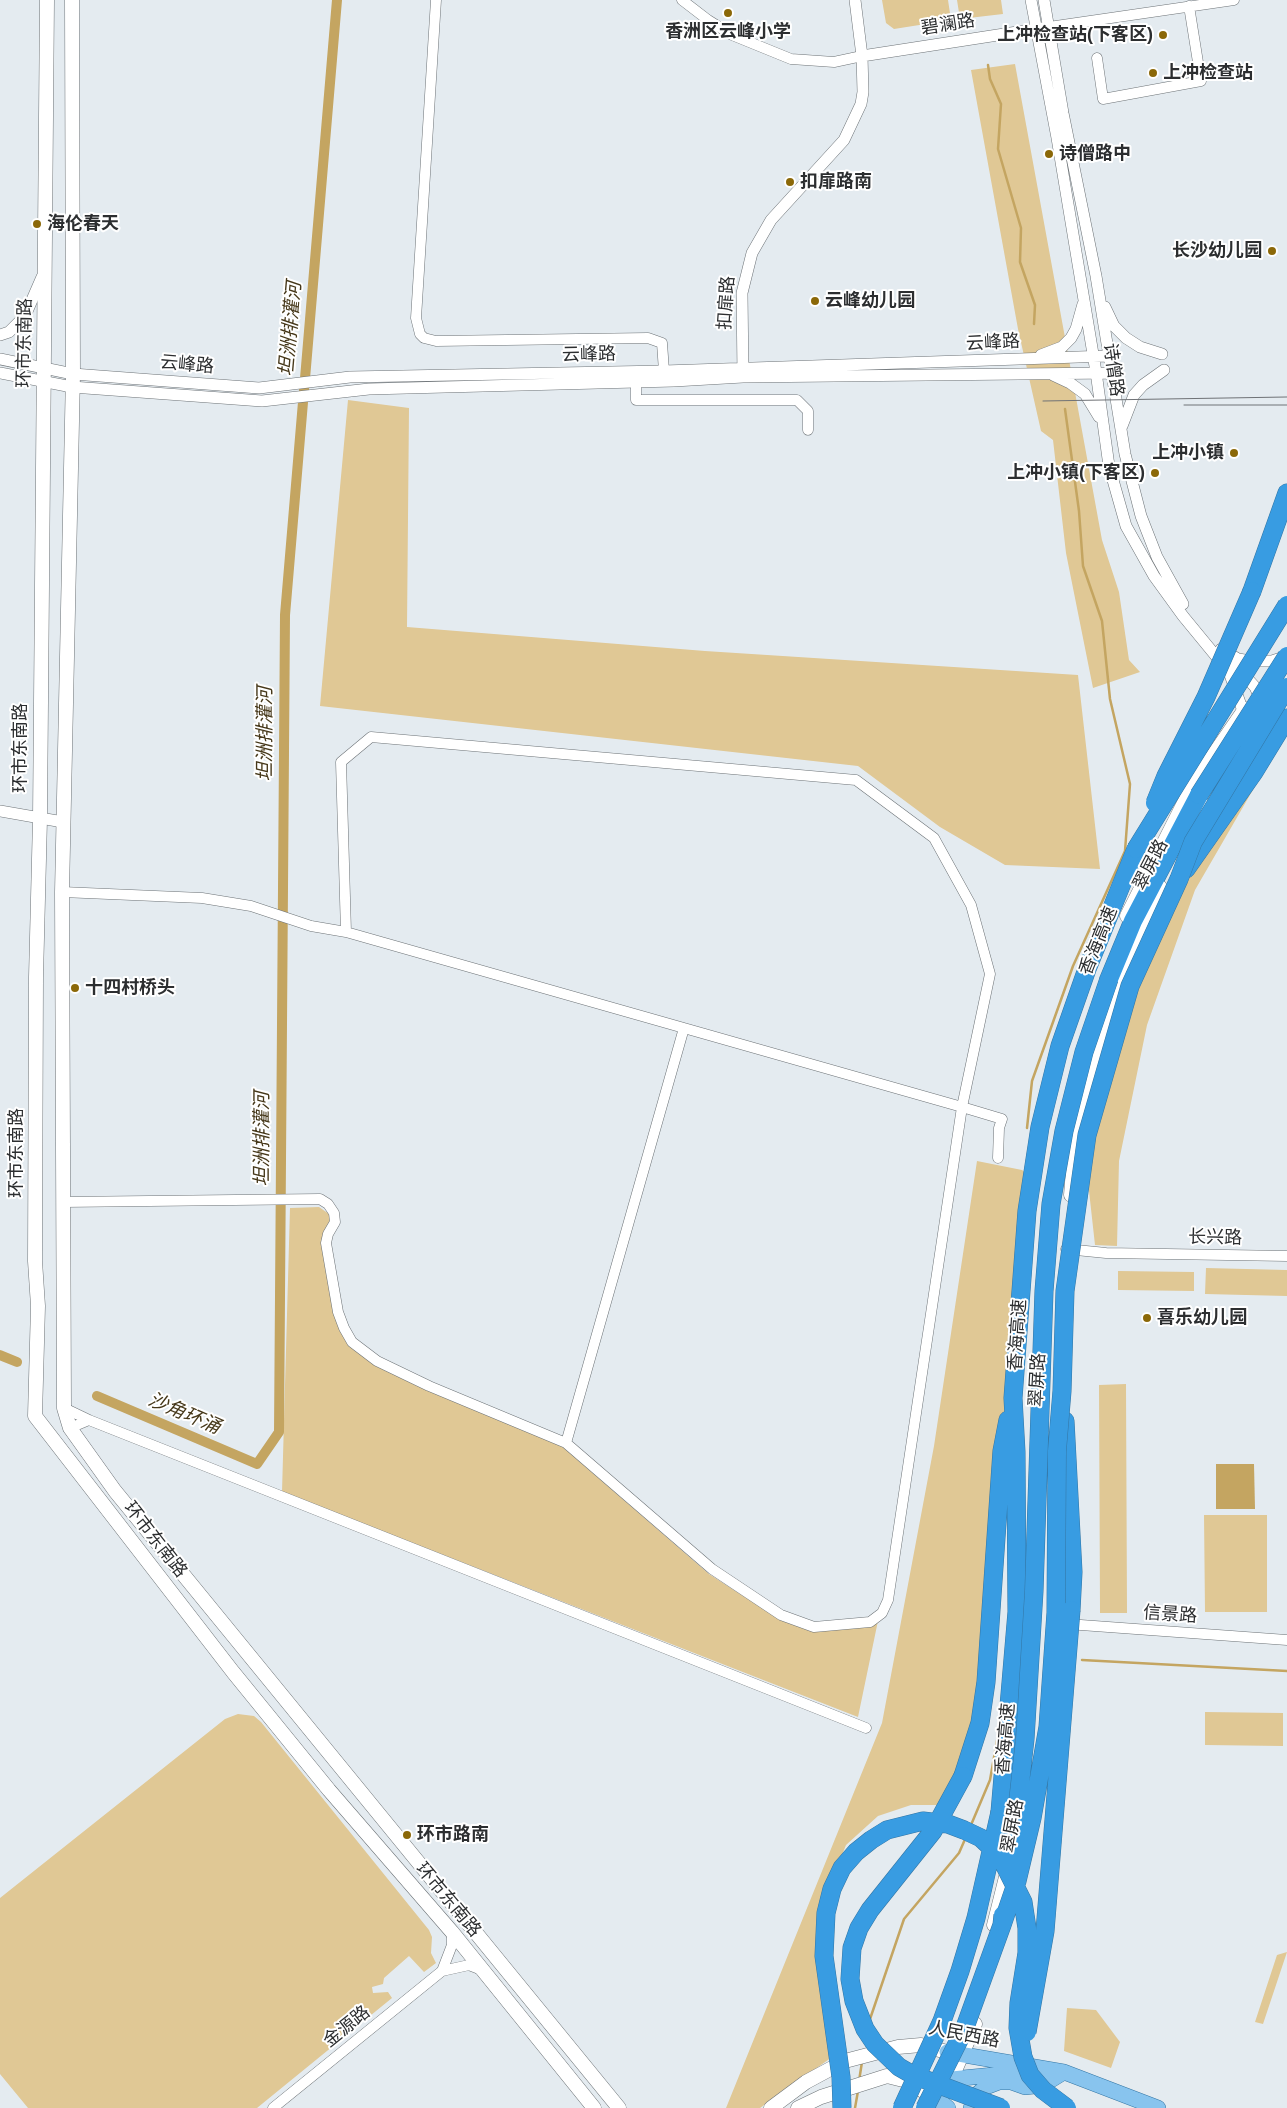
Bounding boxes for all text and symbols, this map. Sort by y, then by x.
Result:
marker: 香洲区云峰小学 [722,7,734,19]
street label: 碧澜路 [920,10,976,40]
place label: 香洲区云峰小学 [665,21,791,43]
place label: 上冲检查站(下客区) [997,24,1153,46]
marker: 上冲检查站(下客区) [1157,29,1169,41]
place label: 上冲检查站 [1163,62,1253,84]
marker: 上冲检查站 [1147,67,1159,79]
place label: 诗僧路中 [1059,143,1131,165]
marker: 诗僧路中 [1043,148,1055,160]
place label: 扣扉路南 [800,171,872,193]
marker: 扣扉路南 [784,176,796,188]
place label: 海伦春天 [47,213,119,235]
marker: 海伦春天 [31,218,43,230]
place label: 长沙幼儿园 [1172,240,1262,262]
marker: 长沙幼儿园 [1266,245,1278,257]
street label: 扣扉路 [714,275,740,331]
water label: 坦洲排灌河 [276,281,306,377]
place label: 云峰幼儿园 [825,290,915,312]
marker: 云峰幼儿园 [809,295,821,307]
street label: 环市东南路 [13,298,37,388]
street label: 云峰路 [965,331,1021,355]
street label: 诗僧路 [1099,342,1127,398]
street label: 云峰路 [562,344,616,366]
street label: 云峰路 [159,352,215,378]
place label: 上冲小镇 [1152,442,1224,464]
marker: 上冲小镇 [1228,447,1240,459]
place label: 上冲小镇(下客区) [1007,462,1145,484]
marker: 上冲小镇(下客区) [1149,467,1161,479]
water label: 坦洲排灌河 [255,687,277,781]
street label: 环市东南路 [10,703,32,793]
street label: 翠屏路 [1129,836,1173,894]
street label: 香海高速 [1076,904,1122,978]
place label: 十四村桥头 [85,977,175,999]
marker: 十四村桥头 [69,982,81,994]
water label: 坦洲排灌河 [252,1092,274,1186]
street label: 环市东南路 [6,1108,28,1198]
street label: 长兴路 [1188,1227,1242,1249]
street label: 香海高速 [1005,1298,1031,1372]
place label: 喜乐幼儿园 [1157,1307,1247,1329]
marker: 喜乐幼儿园 [1141,1312,1153,1324]
street label: 翠屏路 [1026,1352,1050,1408]
water label: 沙角环涌 [145,1389,223,1439]
street label: 环市东南路 [119,1498,191,1582]
street label: 信景路 [1142,1602,1198,1628]
street label: 香海高速 [992,1702,1020,1776]
street label: 翠屏路 [998,1798,1028,1854]
place label: 环市路南 [417,1824,489,1846]
marker: 环市路南 [401,1829,413,1841]
street label: 环市东南路 [411,1859,485,1941]
street label: 金源路 [319,2002,375,2052]
street label: 人民西路 [927,2018,1001,2052]

